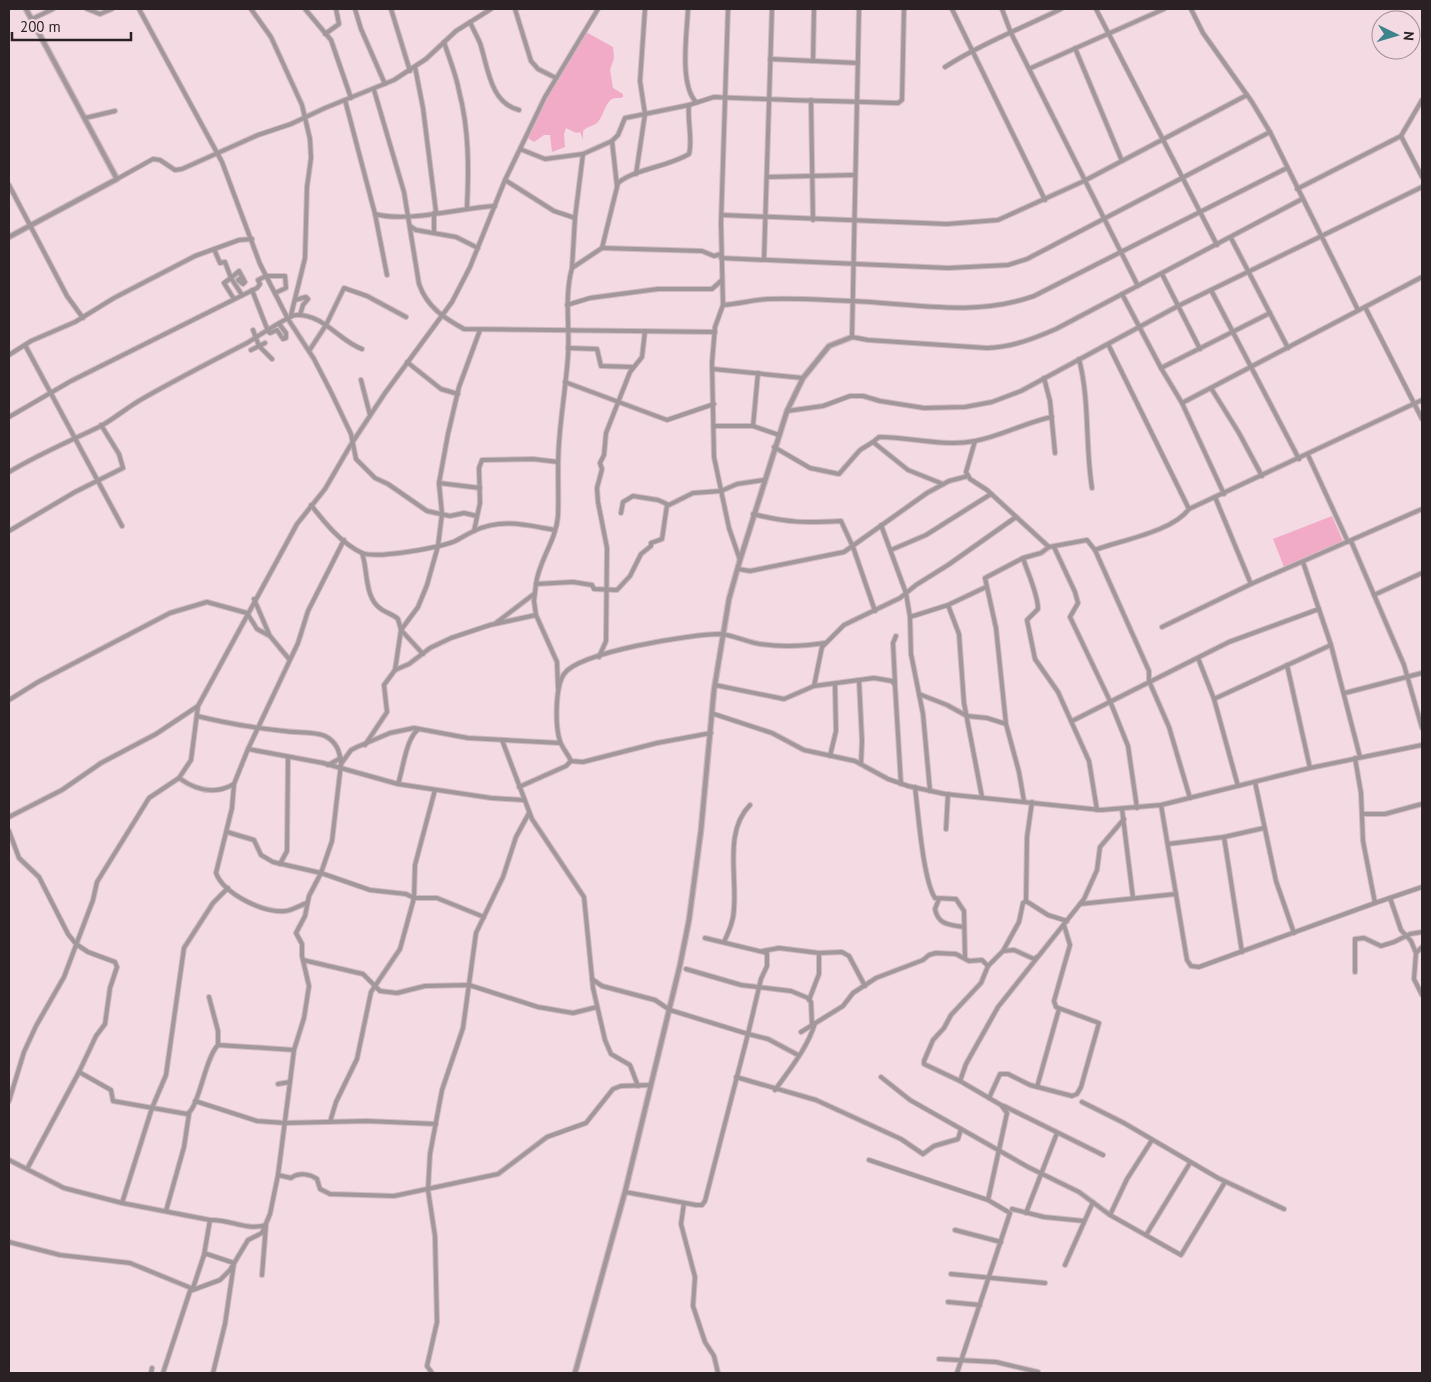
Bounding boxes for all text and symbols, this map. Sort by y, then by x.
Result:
scale bar [12,10,131,42]
north arrow [1371,10,1421,60]
text: 200 m [20,17,61,36]
text: N [1400,31,1418,42]

